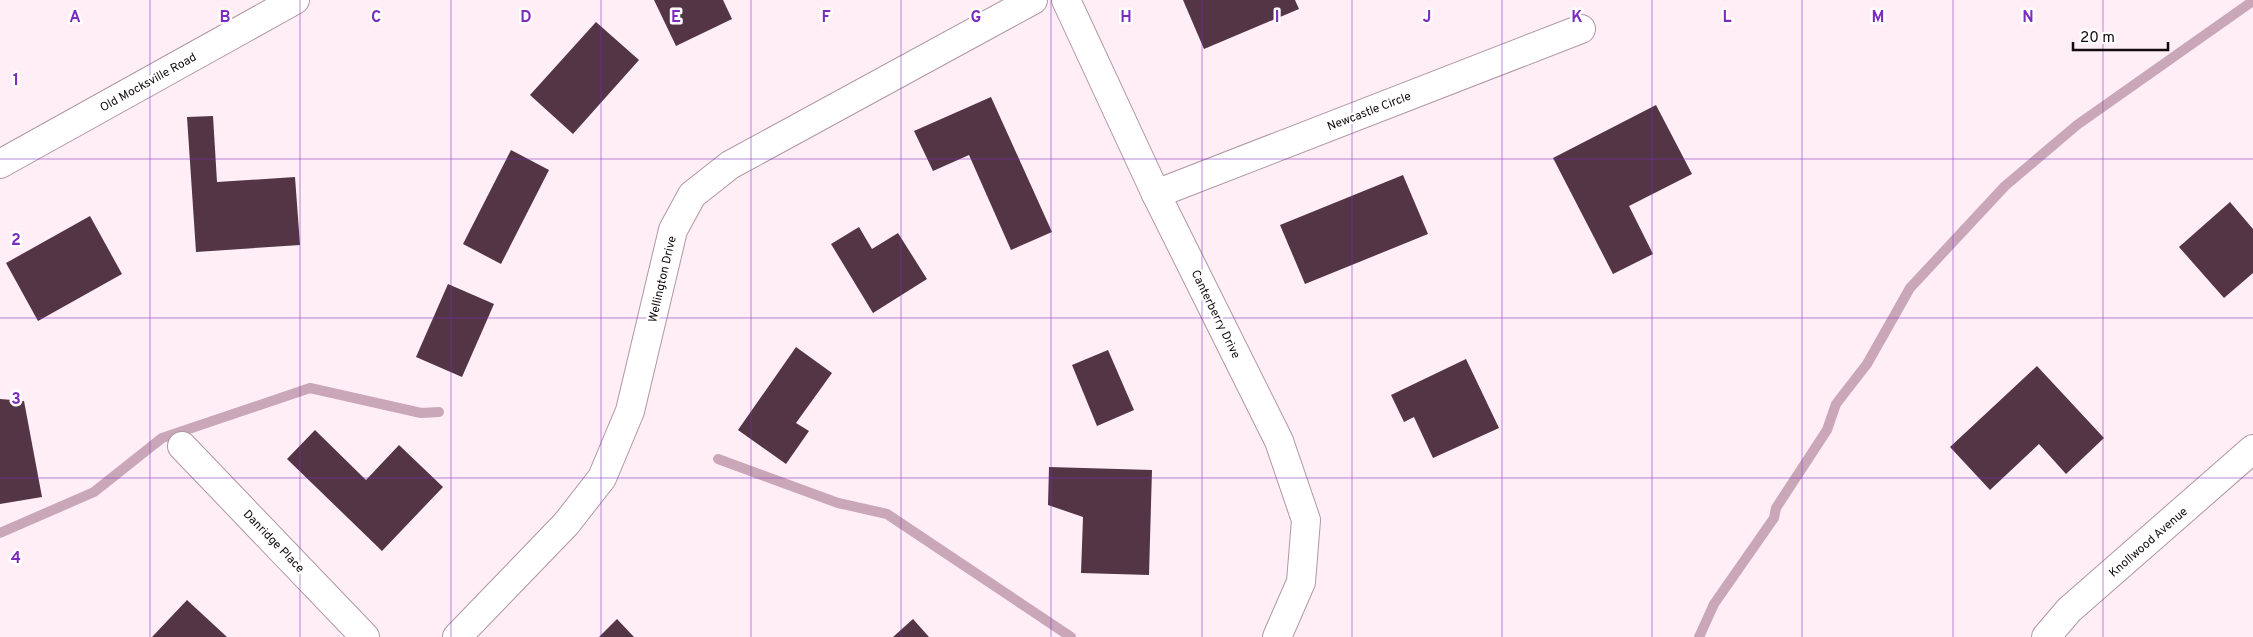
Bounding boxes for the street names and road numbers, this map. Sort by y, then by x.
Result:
street label: Old Mocksville Road [97,50,200,116]
street label: Newcastle Circle [1325,89,1414,135]
street label: Wellington Drive [645,234,681,324]
street label: Canterberry Drive [1187,267,1244,361]
street label: Knollwood Avenue [2106,504,2191,581]
street label: Danridge Place [239,507,307,577]

